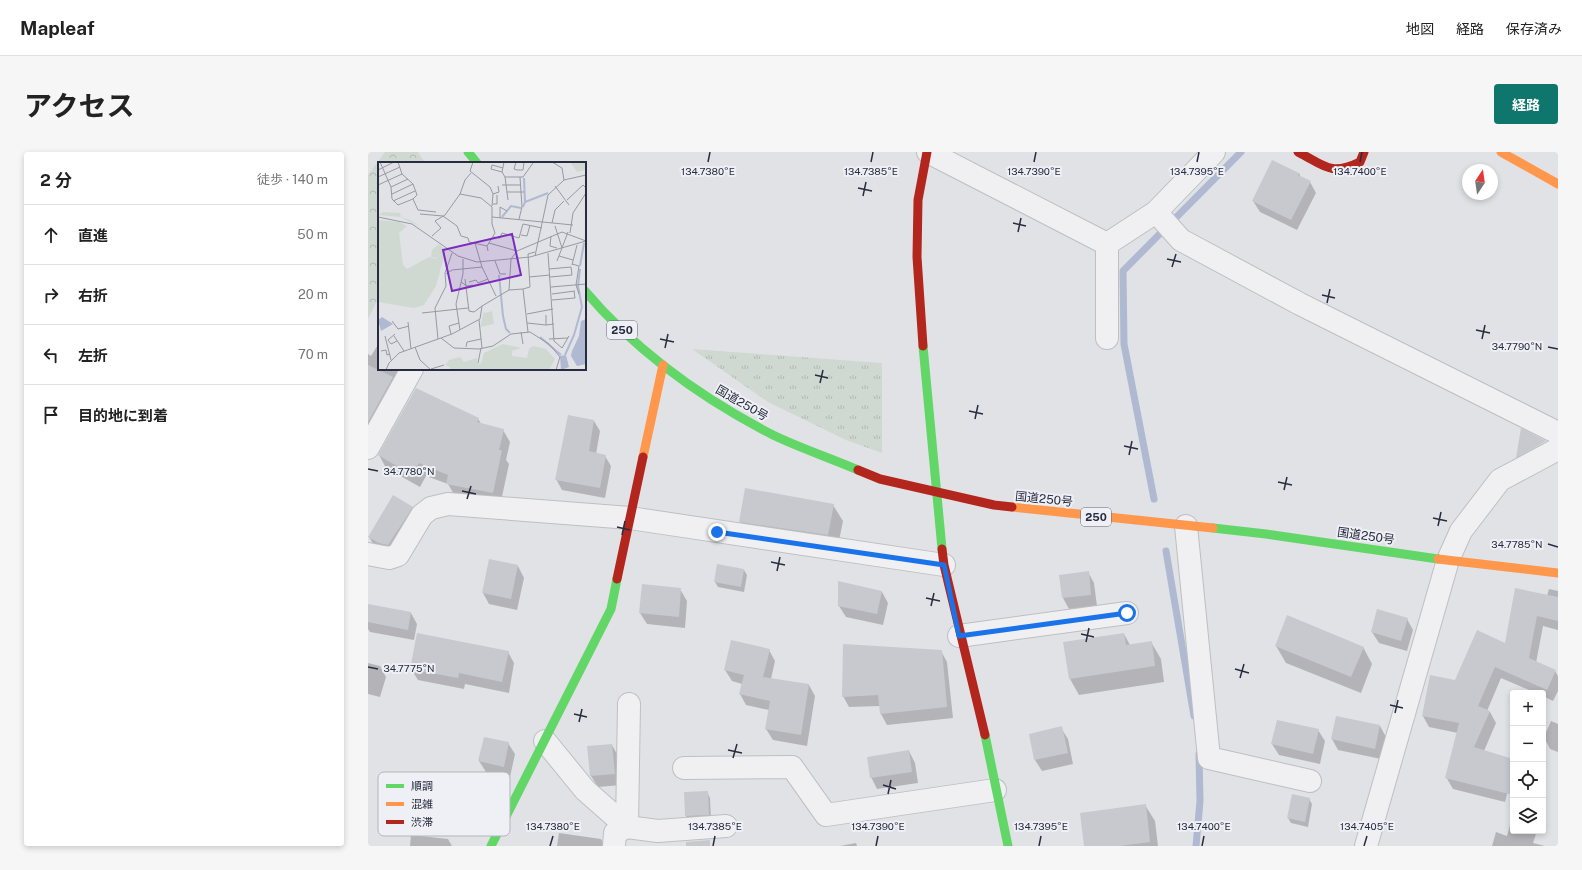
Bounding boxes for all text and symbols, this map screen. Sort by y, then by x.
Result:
text: Mapleaf [20,17,94,39]
text: 地図 [1406,21,1434,37]
text: 経路 [1456,21,1484,37]
text: 保存済み [1506,21,1562,37]
button: 経路 [1494,84,1558,124]
text: アクセス [24,89,135,122]
inset map [378,162,586,370]
north arrow [1462,164,1498,200]
text: 134.7380°E [681,165,735,177]
text: 134.7385°E [844,165,898,177]
text: 134.7390°E [1007,165,1061,177]
text: 134.7395°E [1170,165,1224,177]
text: 134.7400°E [1333,165,1387,177]
text: 2 分 [40,170,72,190]
text: 徒歩 · 140 m [257,172,328,187]
icon: ahead [40,224,62,246]
text: 直進 [78,227,108,244]
text: 50 m [297,227,328,242]
icon: right [40,284,62,306]
text: 右折 [78,287,108,304]
text: 20 m [298,287,328,302]
road number: 250 [607,321,637,339]
text: 34.7790°N [1492,340,1542,352]
icon: left [40,344,62,366]
text: 左折 [78,347,108,364]
text: 70 m [298,347,328,362]
street label: 国道250号 [713,382,771,424]
icon: arrive [40,404,62,426]
text: 目的地に到着 [78,407,168,424]
text: 34.7780°N [384,465,434,477]
street label: 国道250号 [1014,489,1074,509]
road number: 250 [1081,508,1111,526]
route end [708,523,726,541]
street label: 国道250号 [1336,525,1396,547]
text: 34.7785°N [1491,538,1543,550]
route start [1118,604,1136,622]
text: 34.7775°N [383,662,435,674]
map controls [1510,690,1546,834]
button: + [1510,690,1546,726]
button: − [1510,726,1546,762]
button: locate [1510,762,1546,798]
legend [378,772,510,836]
text: 順調 [411,780,433,792]
text: 混雑 [411,798,433,810]
button: layers [1510,798,1546,834]
text: 渋滞 [411,816,433,828]
text: 134.7380°E [526,820,580,832]
text: 134.7385°E [688,820,742,832]
text: 134.7390°E [851,820,905,832]
text: 134.7395°E [1014,820,1068,832]
text: 134.7400°E [1177,820,1231,832]
text: 134.7405°E [1340,820,1394,832]

